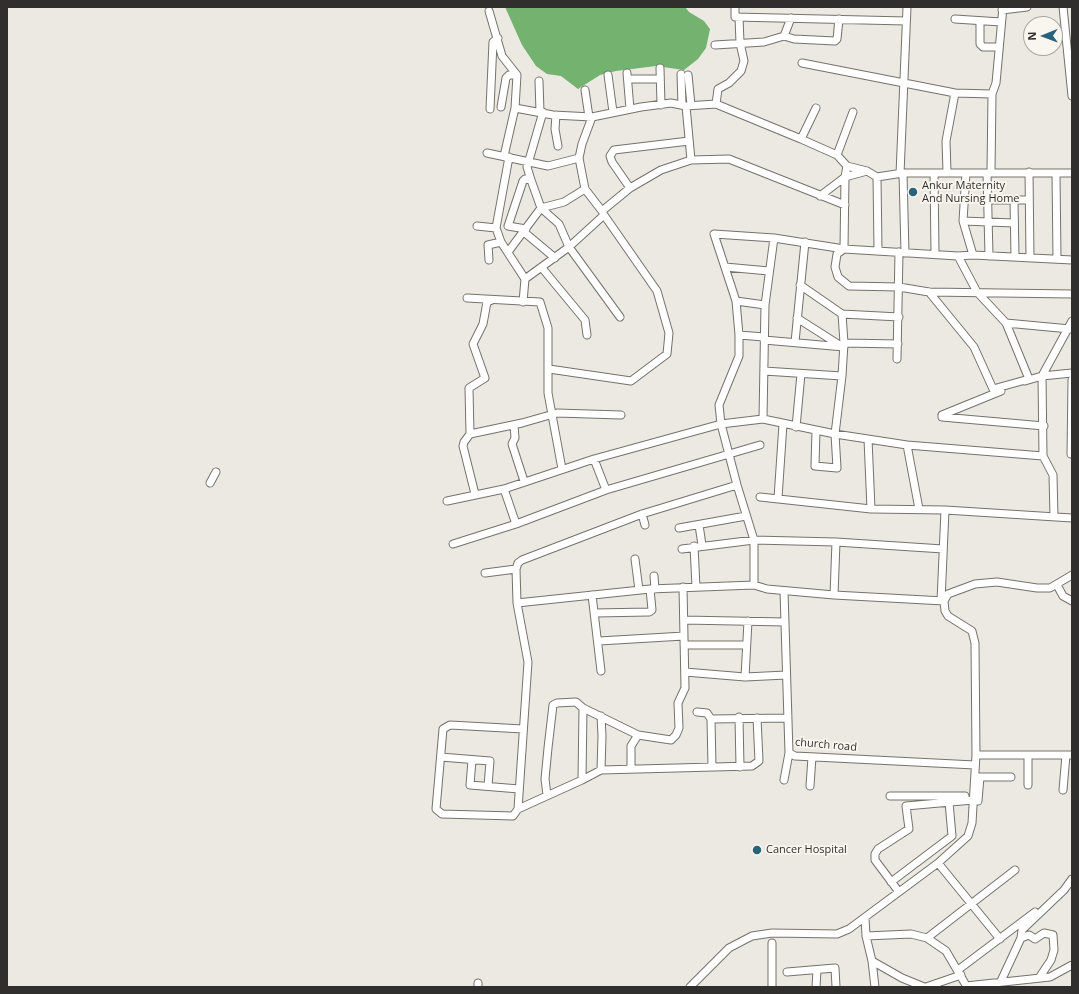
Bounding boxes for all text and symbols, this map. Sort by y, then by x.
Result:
north arrow [1023,16,1063,56]
text: N [1024,32,1039,41]
place label: Ankur Maternity And Nursing Home [922,179,1019,205]
marker: Ankur Maternity And Nursing Home [907,186,919,198]
street label: church road [795,736,857,754]
place label: Cancer Hospital [766,843,847,857]
marker: Cancer Hospital [751,844,763,856]

